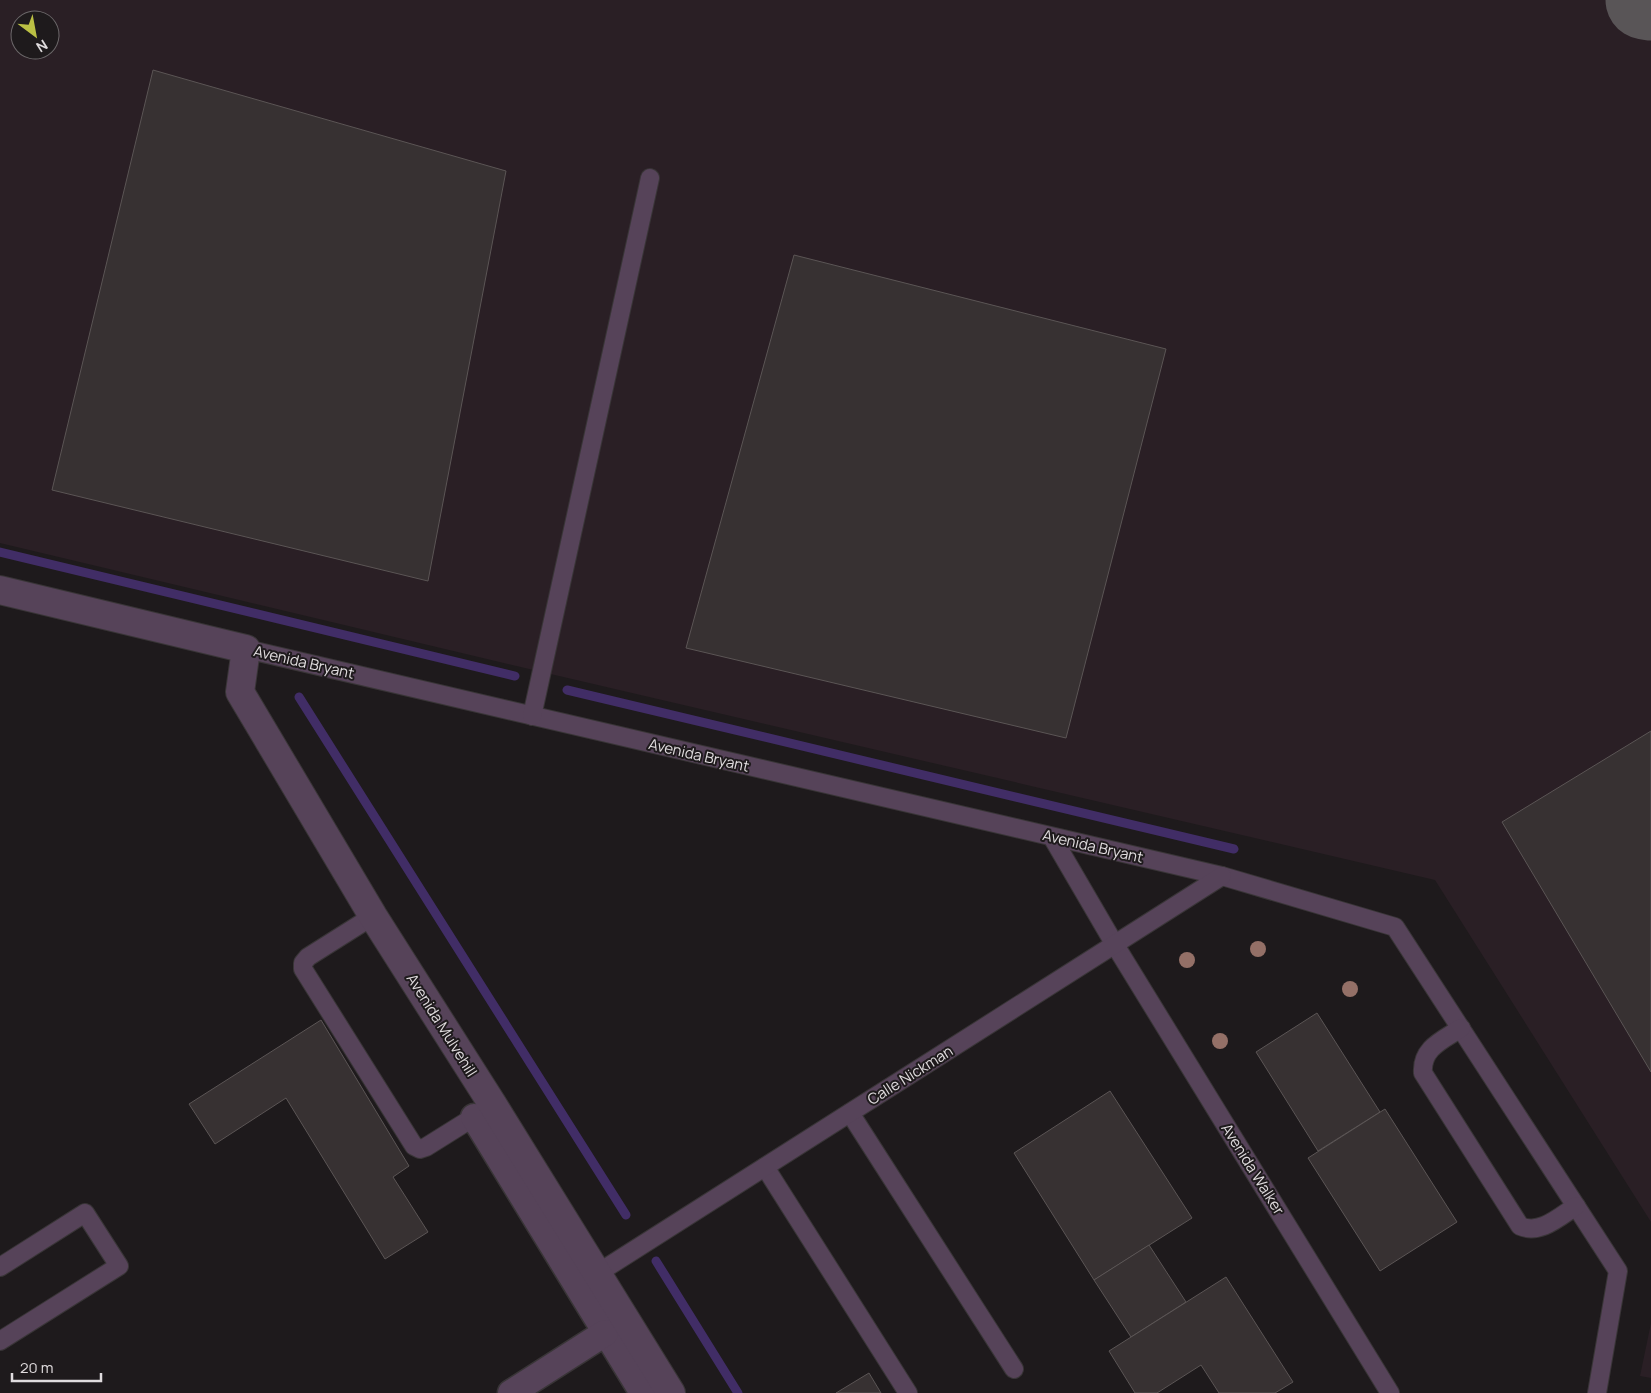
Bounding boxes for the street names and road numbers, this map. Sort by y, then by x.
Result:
street label: Avenida Bryant [252,640,356,684]
street label: Avenida Bryant [647,733,751,777]
street label: Avenida Bryant [1041,824,1145,868]
street label: Avenida Mulvehill [402,969,482,1081]
street label: Calle Nickman [863,1040,957,1110]
street label: Avenida Walker [1217,1119,1290,1219]

